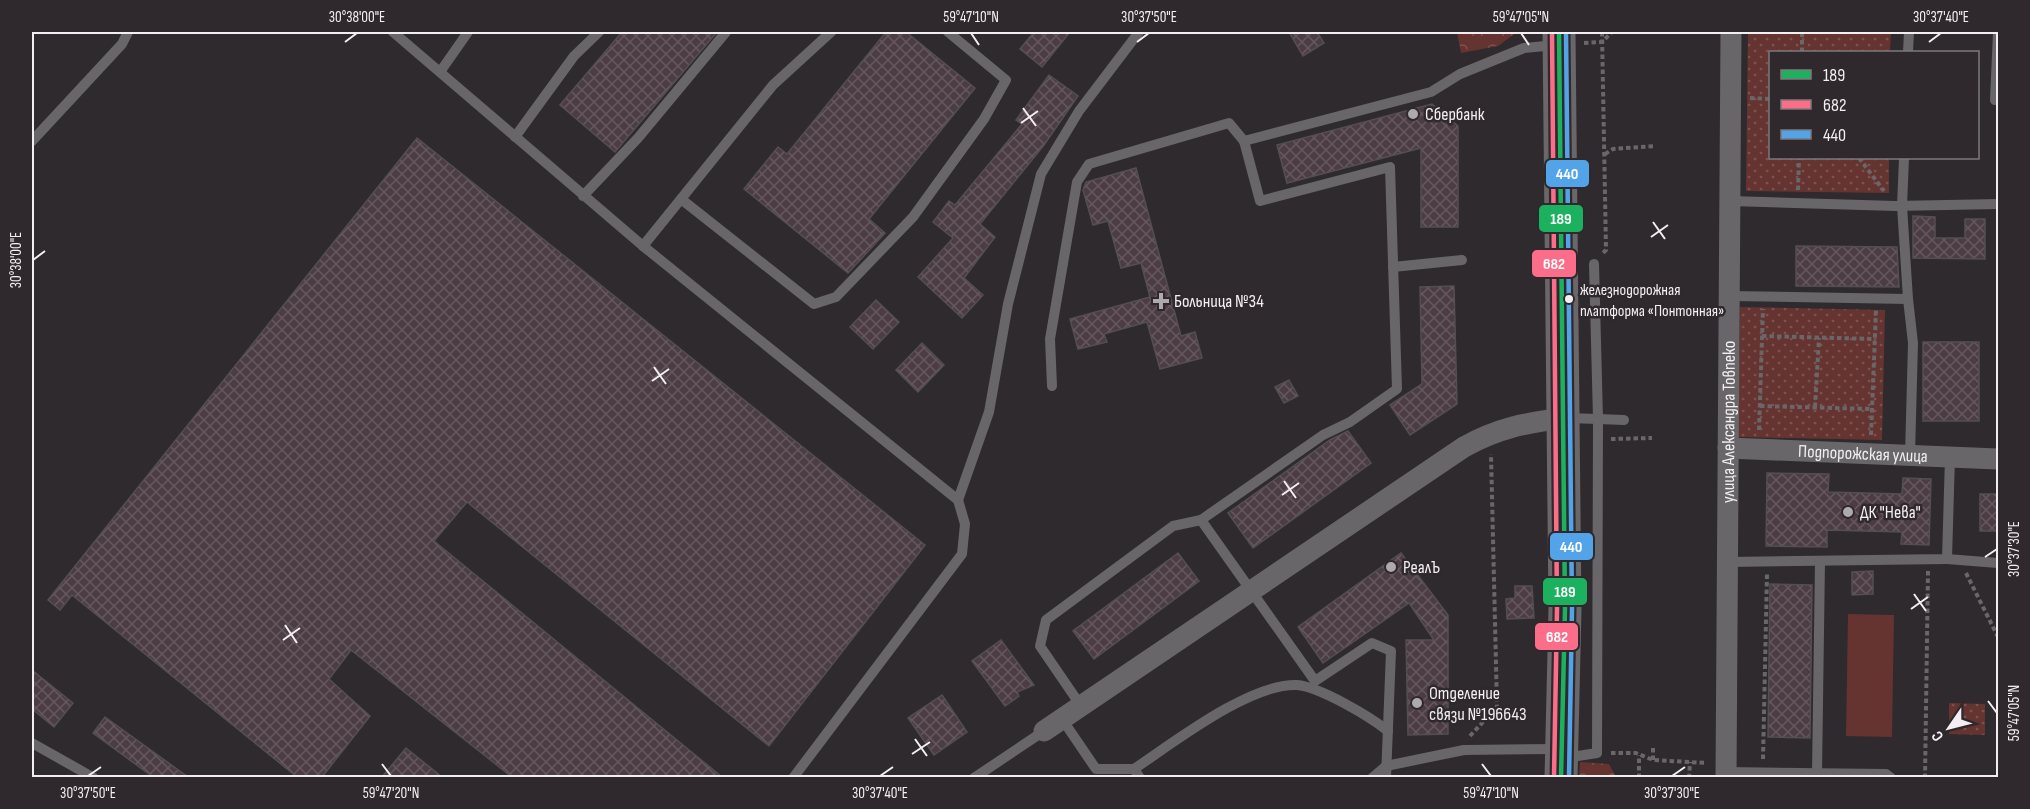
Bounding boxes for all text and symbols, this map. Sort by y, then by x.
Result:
text: 30°38'00"E [329,8,385,27]
text: 59°47'10"N [943,8,999,27]
text: 30°37'50"E [1121,8,1177,27]
text: 59°47'05"N [1493,8,1549,27]
text: 30°37'40"E [1913,8,1969,27]
legend [1769,51,1979,159]
text: 189 [1823,65,1845,86]
text: 682 [1823,95,1846,116]
place label: Сбербанк [1425,104,1485,125]
marker: Сбербанк [1406,107,1420,121]
text: 440 [1823,125,1846,146]
line badge: 440 [1545,159,1590,188]
text: 440 [1556,165,1578,184]
line badge: 189 [1538,204,1584,233]
text: 189 [1550,210,1572,229]
text: 30°38'00"E [7,232,26,288]
line badge: 682 [1531,249,1577,278]
text: 682 [1543,255,1565,274]
place label: железнодорожная платформа «Понтонная» [1580,281,1724,321]
place label: Больница №34 [1174,291,1264,312]
marker: Больница №34 [1152,292,1170,310]
marker: железнодорожная платформа «Понтонная» [1563,293,1575,305]
street label: улица Александра Товпеко [1717,341,1739,503]
street label: Подпорожская улица [1798,440,1928,467]
place label: ДК "Нева" [1860,502,1921,523]
marker: ДК "Нева" [1841,505,1855,519]
text: 30°37'30"E [2005,521,2024,577]
line badge: 440 [1549,532,1594,561]
text: 440 [1560,538,1582,557]
place label: РеалЪ [1403,557,1440,578]
marker: РеалЪ [1384,560,1398,574]
line badge: 189 [1542,577,1588,606]
text: 189 [1554,583,1576,602]
line badge: 682 [1534,622,1579,651]
text: 682 [1546,628,1568,647]
place label: Отделение связи №196643 [1429,683,1527,725]
text: 59°47'05"N [2005,685,2024,741]
marker: Отделение связи №196643 [1410,696,1424,710]
north arrow [1919,698,1979,758]
text: С [1928,727,1948,745]
text: 30°37'50"E [60,784,116,803]
text: 59°47'20"N [363,784,419,803]
text: 30°37'40"E [852,784,908,803]
text: 59°47'10"N [1463,784,1519,803]
text: 30°37'30"E [1644,784,1700,803]

